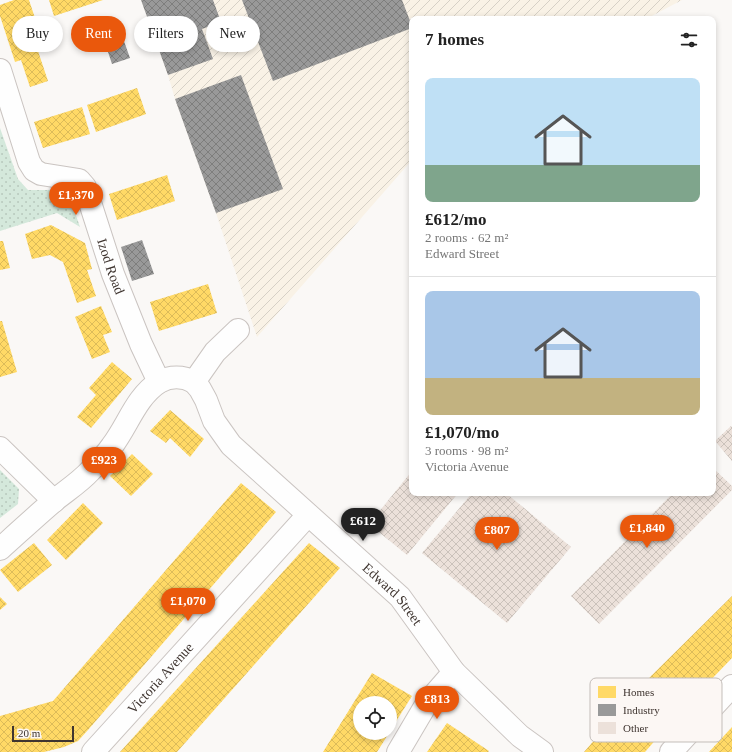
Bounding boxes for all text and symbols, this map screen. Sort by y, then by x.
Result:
chip: Buy [12,16,63,52]
chip: Rent [71,16,126,52]
chip: Filters [134,16,198,52]
chip: New [206,16,260,52]
icon: filters [678,29,700,51]
text: 7 homes [425,30,484,49]
icon: home [527,104,599,176]
pin: £1,370 [43,182,109,216]
text: £1,370 [58,187,94,202]
text: £612/mo [425,210,486,229]
text: 2 rooms · 62 m² [425,230,508,245]
street label: Izod Road [94,237,127,296]
text: Edward Street [425,246,499,261]
icon: home [527,317,599,389]
text: £1,070/mo [425,423,499,442]
text: 3 rooms · 98 m² [425,443,508,458]
pin: £923 [80,447,128,481]
text: £923 [91,452,117,467]
text: Victoria Avenue [425,459,509,474]
pin: £612 [339,508,387,542]
text: £612 [350,513,376,528]
pin: £1,840 [614,515,680,549]
pin: £807 [473,517,521,551]
text: £1,840 [629,520,665,535]
text: £807 [484,522,510,537]
street label: Edward Street [360,560,425,628]
pin: £1,070 [155,588,221,622]
text: £1,070 [170,593,206,608]
street label: Victoria Avenue [125,640,196,717]
legend [590,678,722,742]
pin: £813 [413,686,461,720]
text: Homes [623,686,654,698]
text: £813 [424,691,450,706]
map controls [353,696,397,740]
button: locate [353,696,397,740]
text: Industry [623,704,660,716]
text: Other [623,722,648,734]
scale bar [12,724,74,743]
text: 20 m [18,727,40,739]

